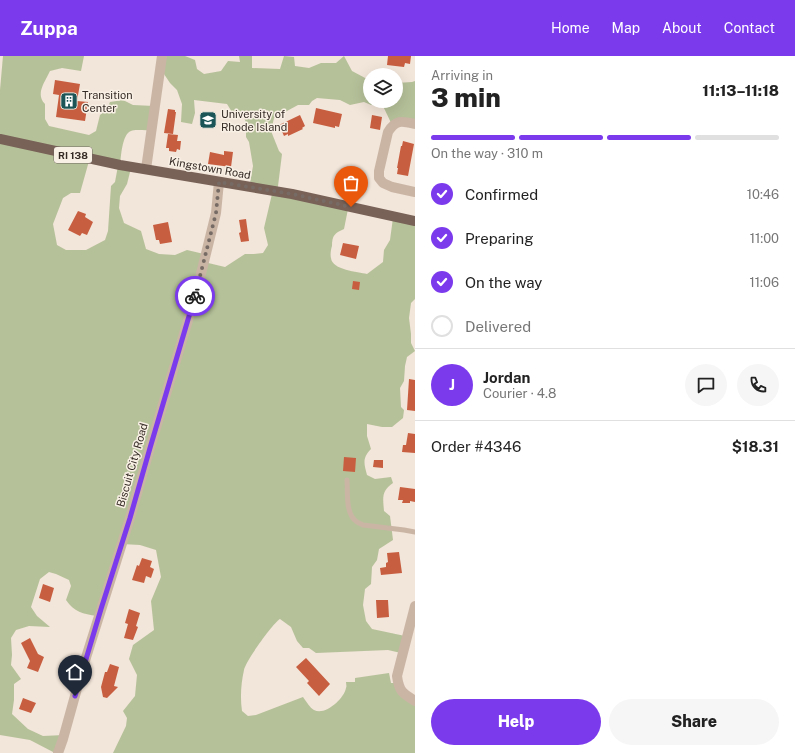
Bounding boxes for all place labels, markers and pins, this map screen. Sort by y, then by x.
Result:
place label: Transition Center [82,89,133,114]
building icon: Transition Center [59,91,79,111]
place label: University of Rhode Island [221,108,287,133]
school or university icon: University of Rhode Island [198,110,218,130]
pin [334,166,368,207]
pin [58,655,92,696]

